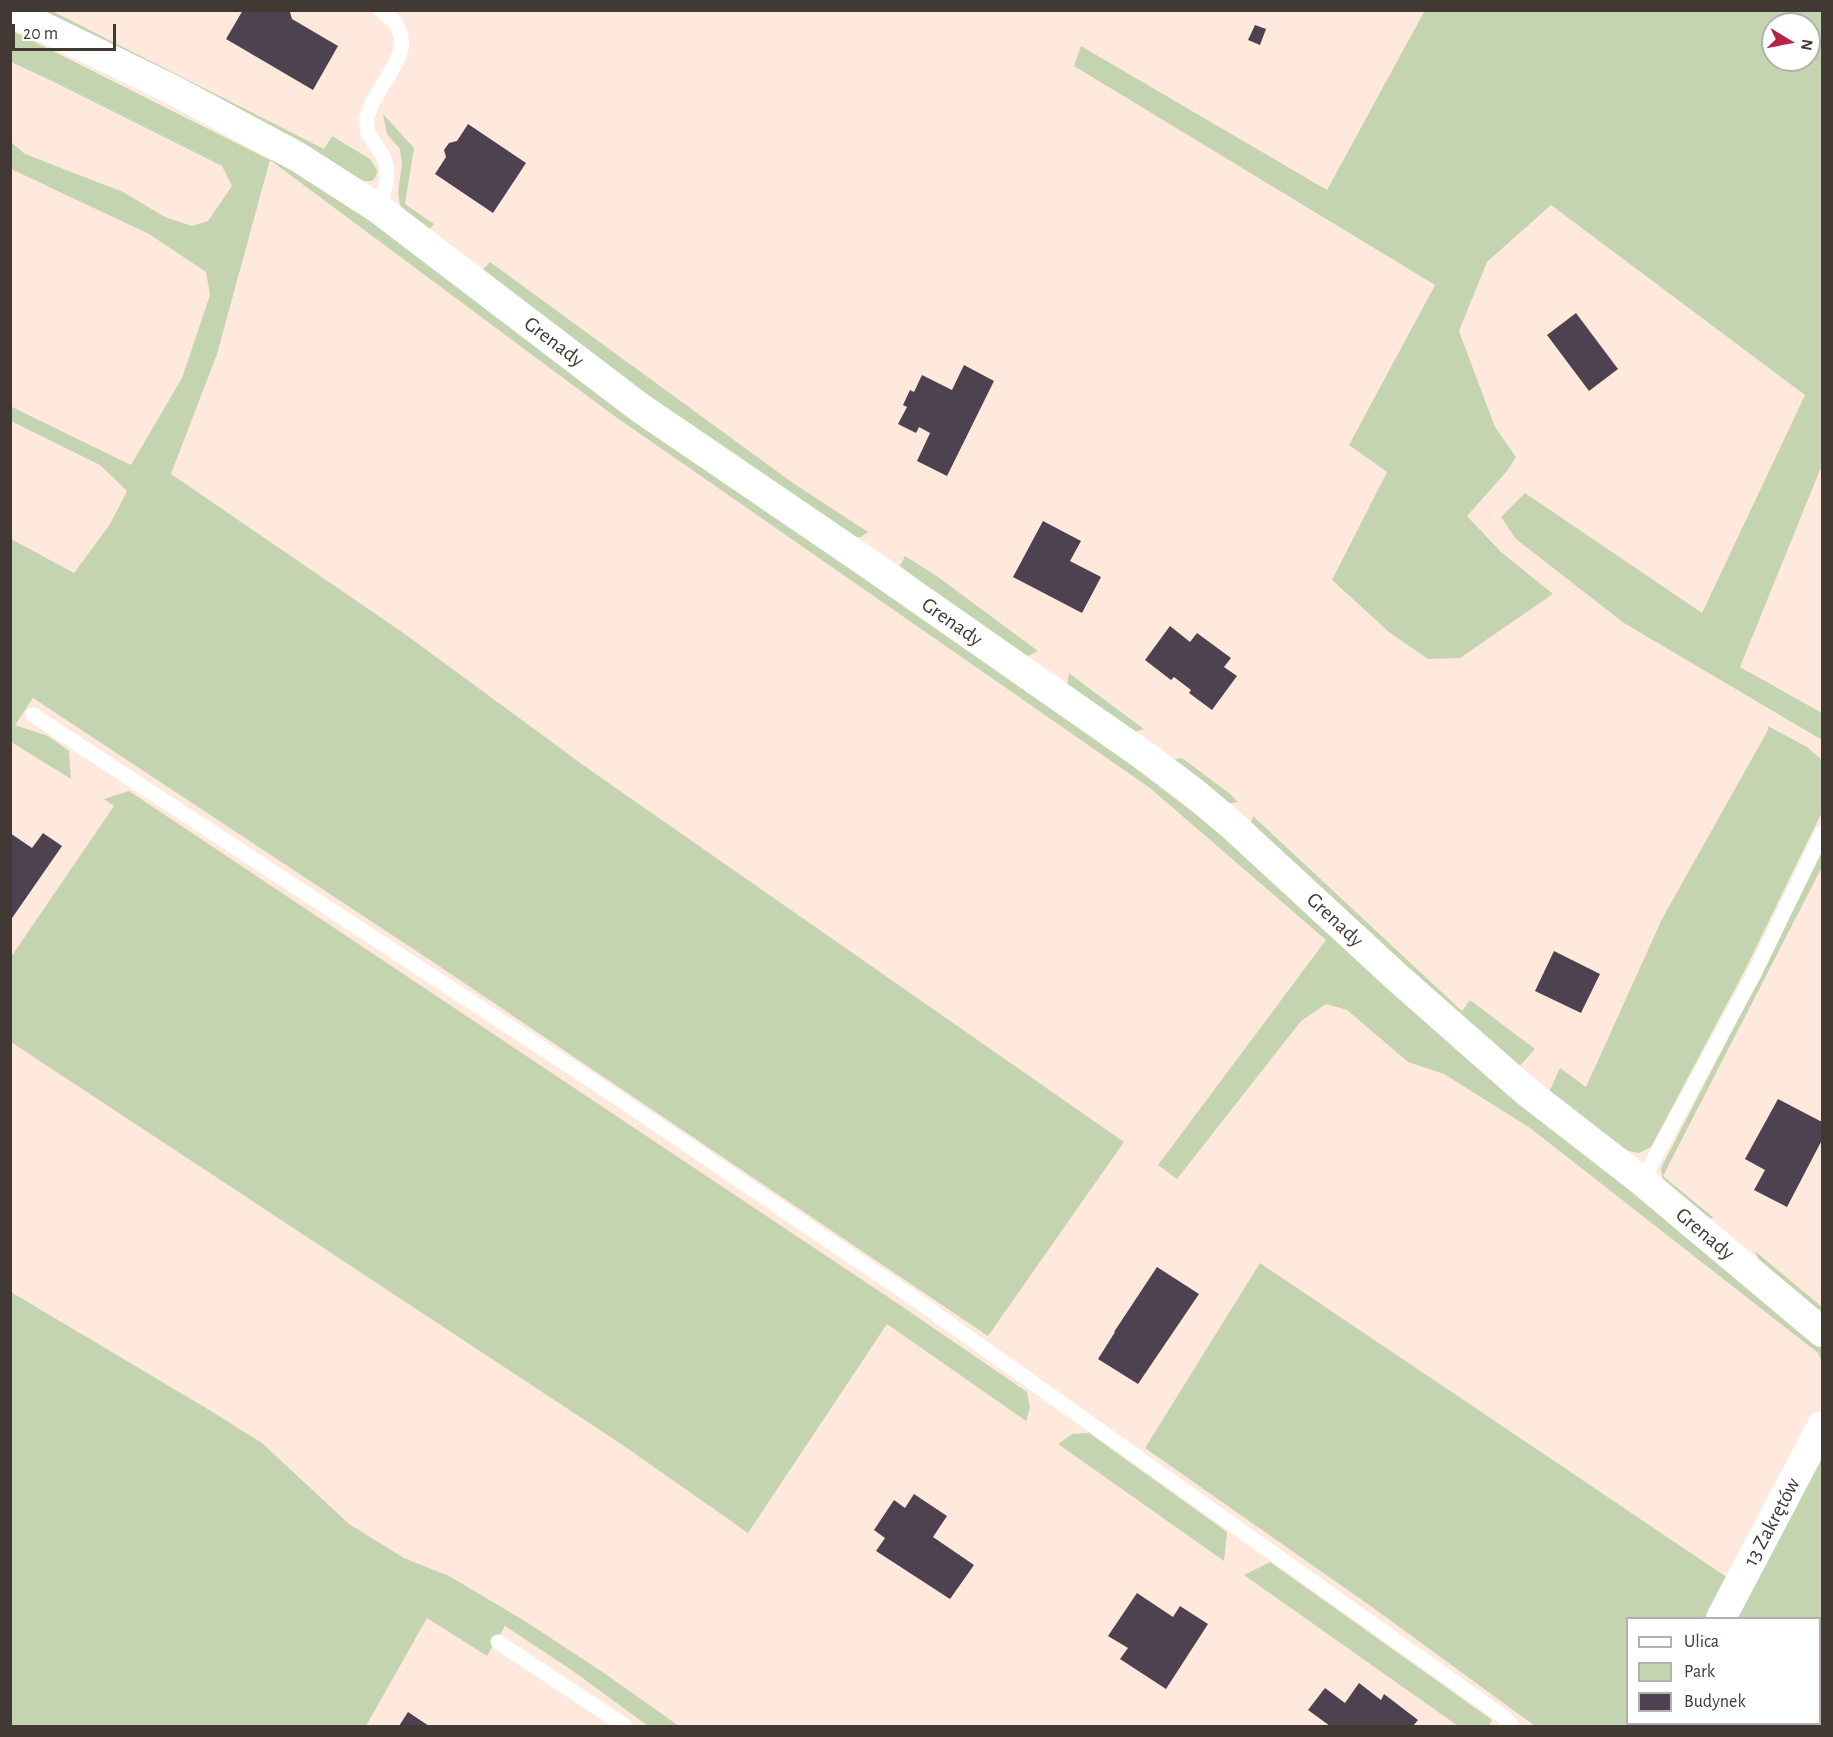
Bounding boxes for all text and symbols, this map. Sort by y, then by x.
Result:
scale bar [15,12,118,50]
north arrow [1761,12,1821,72]
text: 20 m [23,25,58,43]
text: N [1798,38,1816,52]
street label: Grenady [519,311,589,373]
street label: Grenady [917,592,987,652]
street label: Grenady [1301,887,1369,953]
street label: Grenady [1670,1202,1740,1266]
street label: 13 Zakrętów [1738,1473,1806,1571]
legend [1626,1617,1821,1725]
text: Ulica [1684,1633,1719,1651]
text: Park [1684,1663,1715,1681]
text: Budynek [1684,1693,1746,1711]

